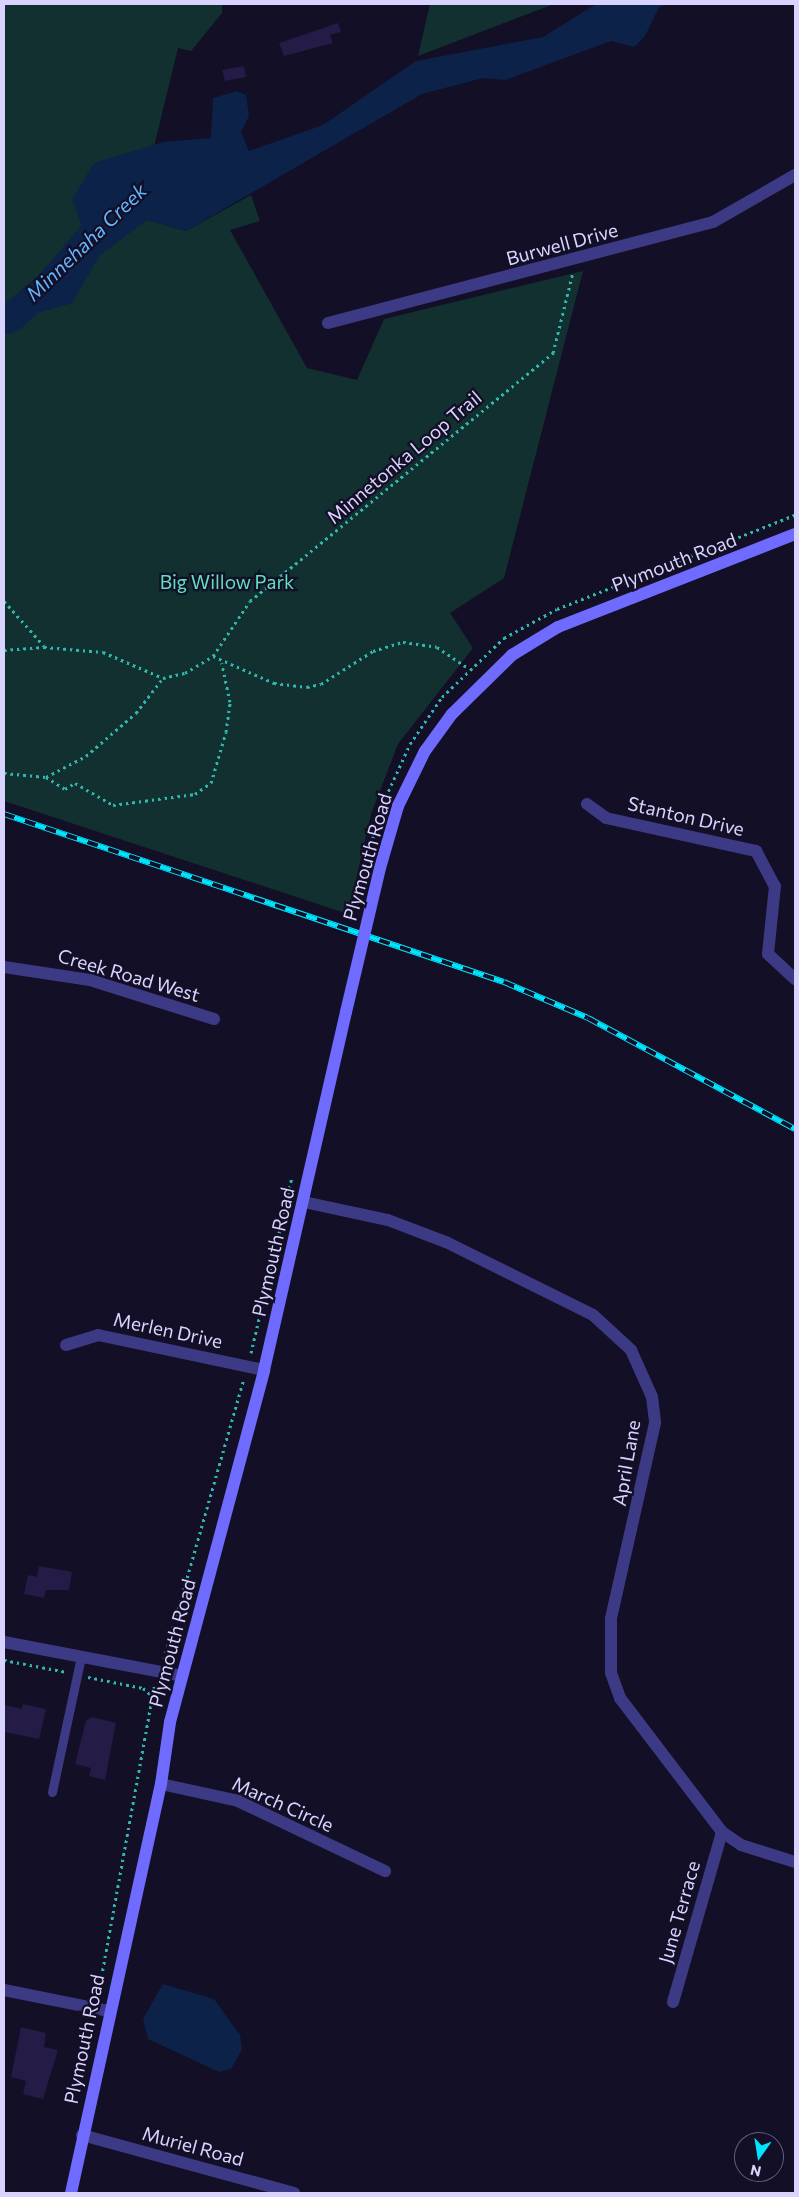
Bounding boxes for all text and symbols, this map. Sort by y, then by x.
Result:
water label: Minnehaha Creek [21,178,151,306]
street label: Burwell Drive [504,218,620,270]
street label: Minnetonka Loop Trail [322,386,486,528]
street label: Plymouth Road [608,528,740,596]
park label: Big Willow Park [160,571,294,593]
street label: Plymouth Road [338,791,396,923]
street label: Stanton Drive [625,792,747,840]
street label: Creek Road West [55,944,203,1006]
street label: Plymouth Road [247,1185,299,1319]
street label: Merlen Drive [111,1307,225,1353]
street label: April Lane [607,1418,645,1508]
street label: Plymouth Road [144,1576,200,1710]
street label: March Circle [229,1772,337,1836]
street label: June Terrace [653,1858,705,1966]
street label: Plymouth Road [59,1972,109,2106]
street label: Muriel Road [140,2122,246,2170]
north arrow [734,2132,784,2182]
text: N [749,2162,763,2181]

